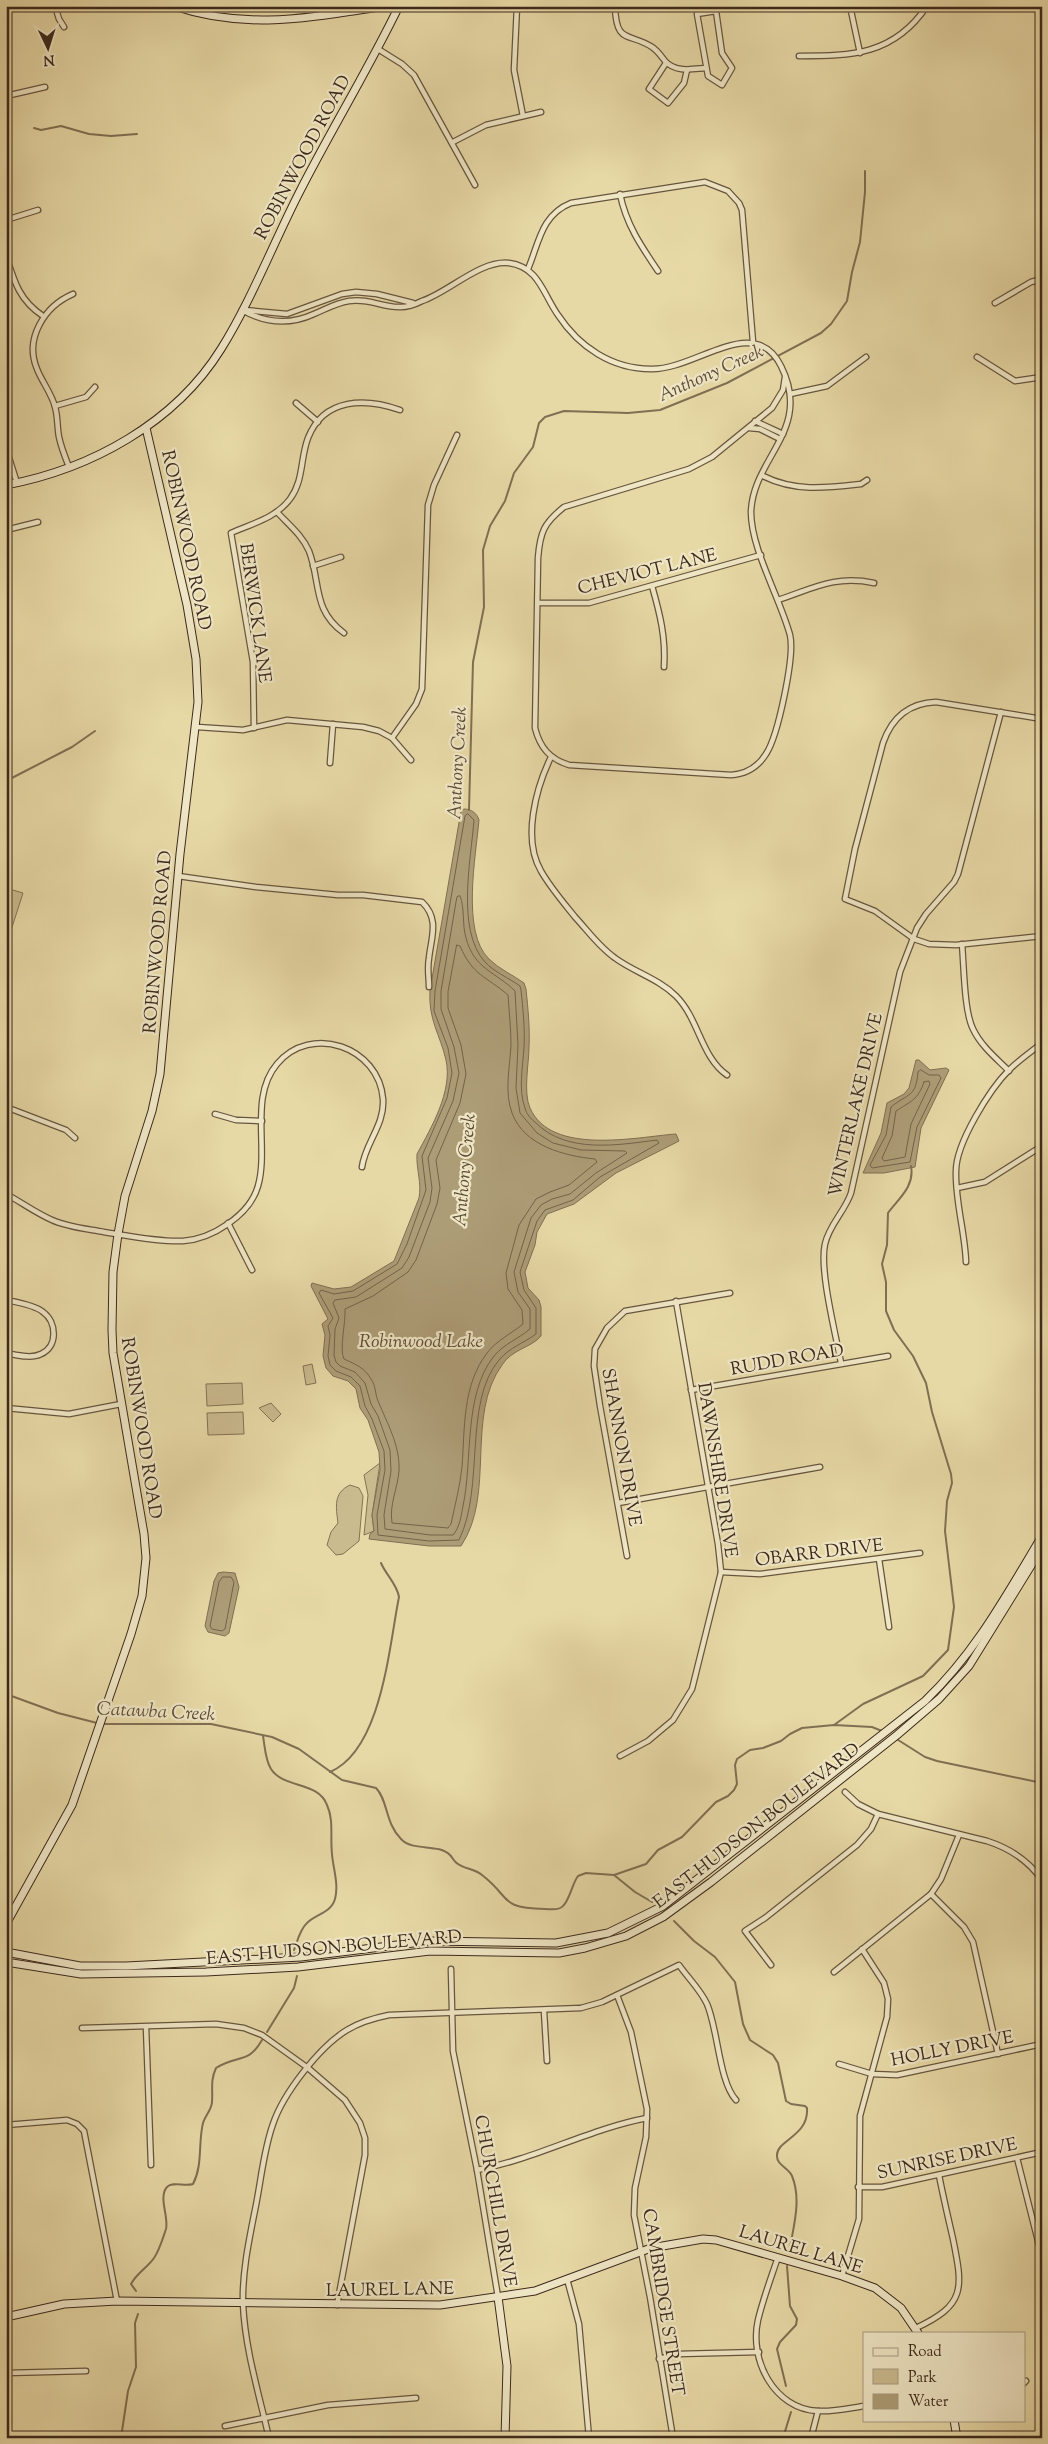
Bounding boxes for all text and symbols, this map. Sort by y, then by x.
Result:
north arrow [22,22,72,72]
text: N [42,49,55,69]
street label: ROBINWOOD ROAD [249,71,358,245]
water label: Anthony Creek [654,339,769,410]
street label: ROBINWOOD ROAD [153,448,217,633]
street label: BERWICK LANE [231,542,277,685]
street label: CHEVIOT LANE [575,543,720,603]
water label: Anthony Creek [442,706,475,820]
street label: ROBINWOOD ROAD [138,850,180,1035]
street label: WINTERLAKE DRIVE [823,1011,891,1200]
water label: Anthony Creek [447,1112,484,1228]
water label: Robinwood Lake [359,1329,483,1356]
street label: ROBINWOOD ROAD [113,1336,167,1521]
street label: RUDD ROAD [729,1338,846,1384]
street label: SHANNON DRIVE [593,1366,647,1529]
street label: DAWNSHIRE DRIVE [689,1381,743,1560]
street label: OBARR DRIVE [754,1533,885,1575]
water label: Catawba Creek [96,1696,216,1729]
street label: EAST HUDSON BOULEVARD [648,1737,866,1916]
street label: EAST HUDSON BOULEVARD [205,1925,463,1973]
street label: HOLLY DRIVE [889,2025,1016,2075]
street label: CHURCHILL DRIVE [466,2113,522,2290]
street label: SUNRISE DRIVE [875,2132,1020,2187]
street label: CAMBRIDGE STREET [634,2207,690,2398]
street label: LAUREL LANE [735,2220,866,2282]
street label: LAUREL LANE [326,2277,455,2305]
legend [863,2332,1026,2422]
text: Road [908,2342,942,2363]
text: Park [908,2368,937,2389]
text: Water [908,2392,949,2413]

